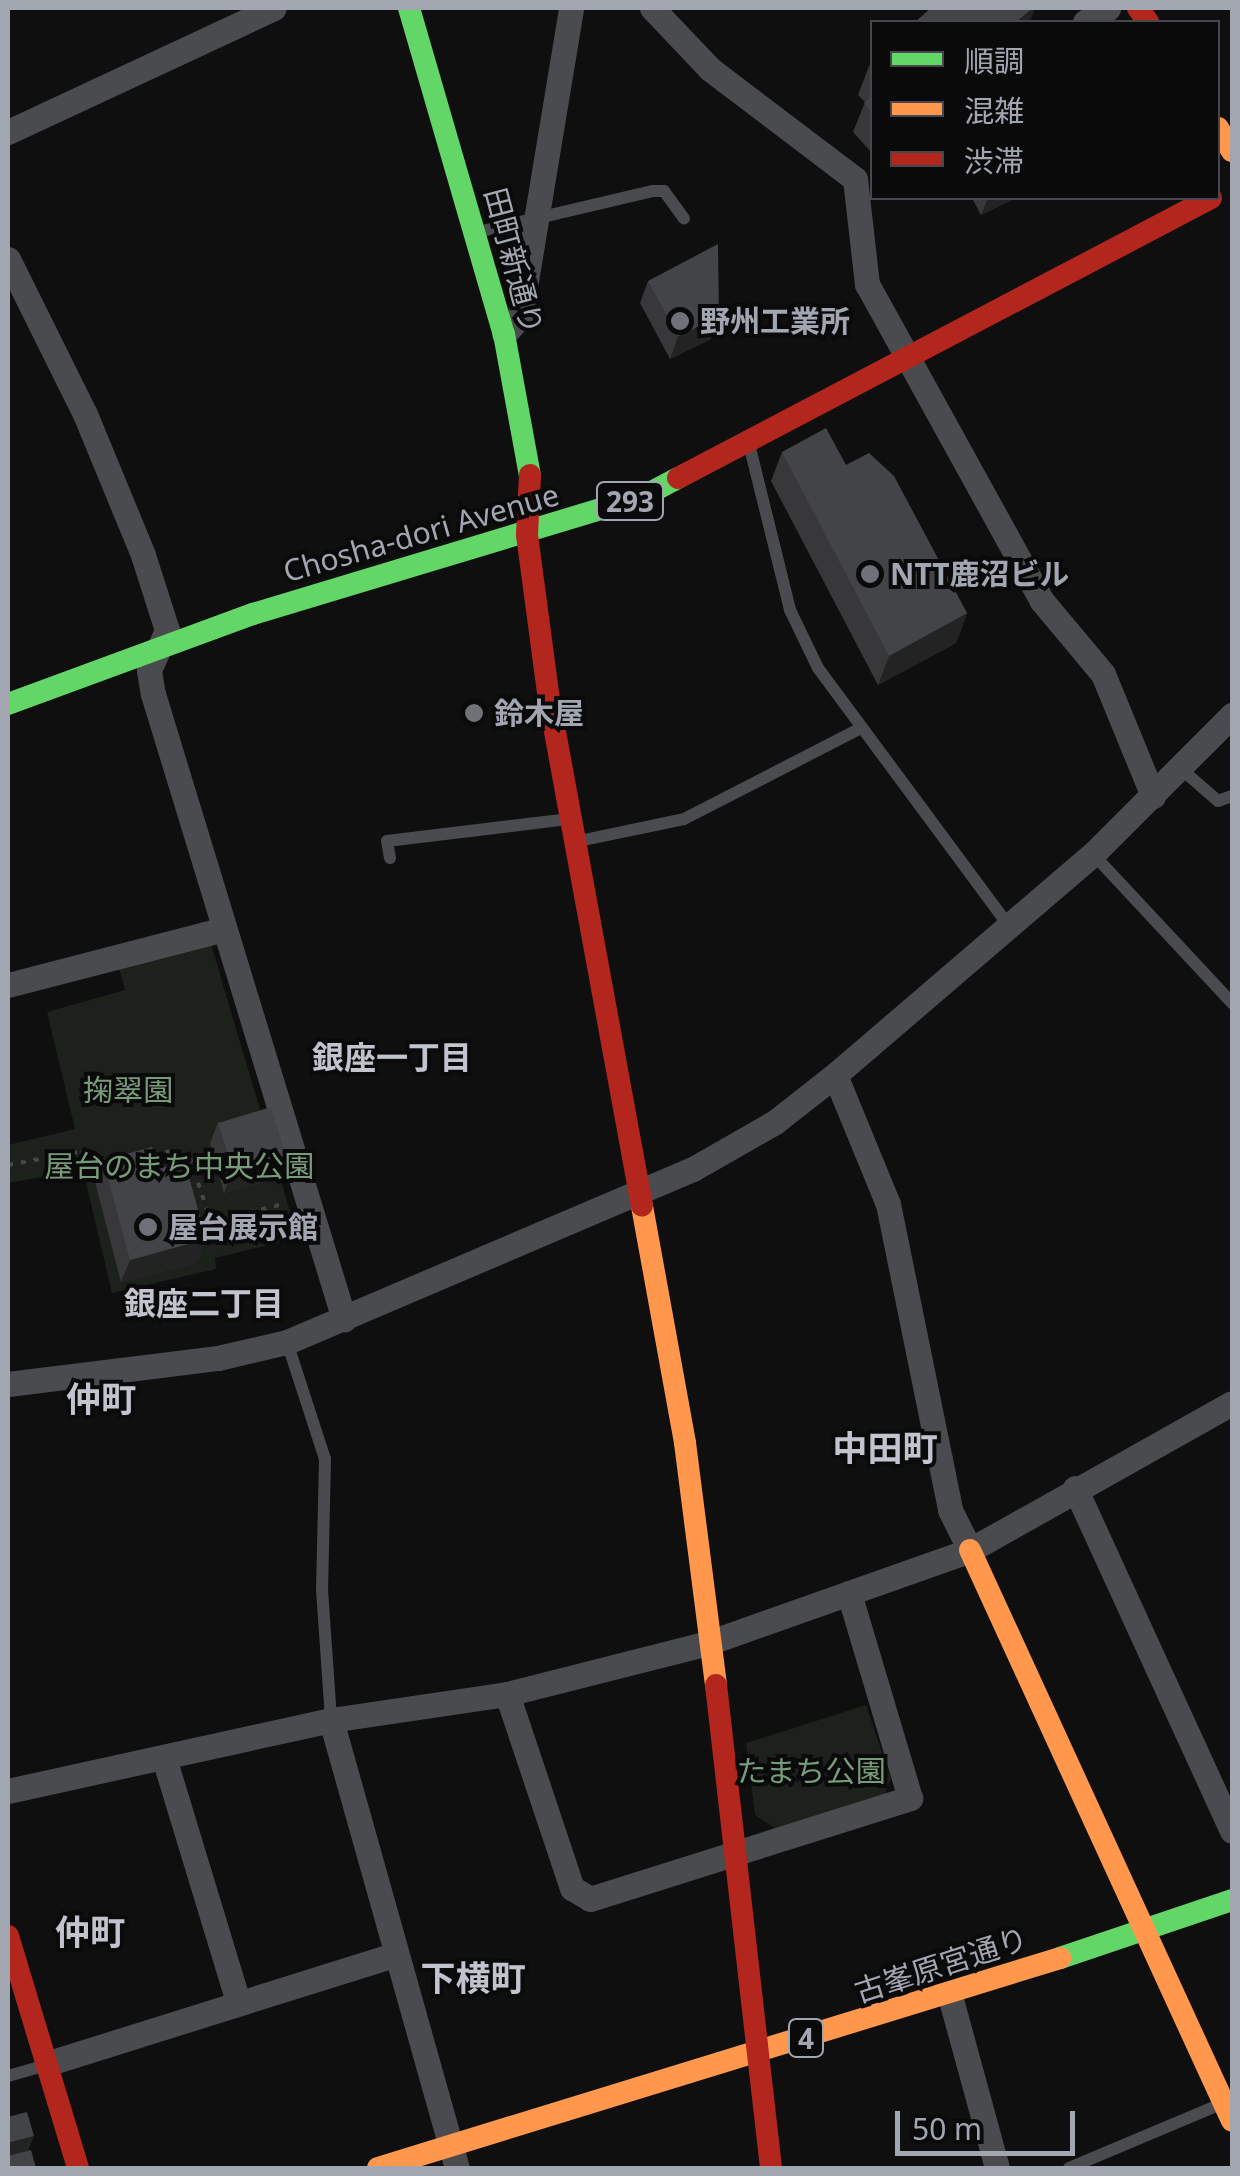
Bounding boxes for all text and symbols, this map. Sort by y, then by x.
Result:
legend [870,20,1220,200]
text: 順調 [964,40,1024,81]
text: 混雑 [964,90,1024,131]
text: 渋滞 [964,140,1024,181]
street label: 田町新通り [477,184,551,338]
place label: 野州工業所 [700,303,850,339]
marker: 野州工業所 [669,310,691,332]
street label: Chosha-dori Avenue [279,476,563,590]
road number: 293 [595,478,665,524]
place label: NTT鹿沼ビル [890,556,1070,592]
marker: NTT鹿沼ビル [859,563,881,585]
place label: 鈴木屋 [494,695,584,731]
marker: 鈴木屋 [463,702,485,724]
district label: 銀座一丁目 [312,1038,472,1076]
park label: 掬翠園 [83,1072,173,1108]
park label: 屋台のまち中央公園 [44,1148,314,1184]
place label: 屋台展示館 [168,1209,318,1245]
marker: 屋台展示館 [137,1216,159,1238]
district label: 銀座二丁目 [124,1284,284,1322]
district label: 仲町 [66,1378,136,1420]
district label: 中田町 [833,1427,937,1469]
park label: たまち公園 [736,1753,886,1789]
district label: 仲町 [55,1911,125,1953]
street label: 古峯原宮通り [850,1920,1032,2010]
district label: 下横町 [421,1957,525,1999]
road number: 4 [786,2015,826,2061]
scale bar [900,2091,1080,2153]
text: 50 m [912,2108,982,2149]

